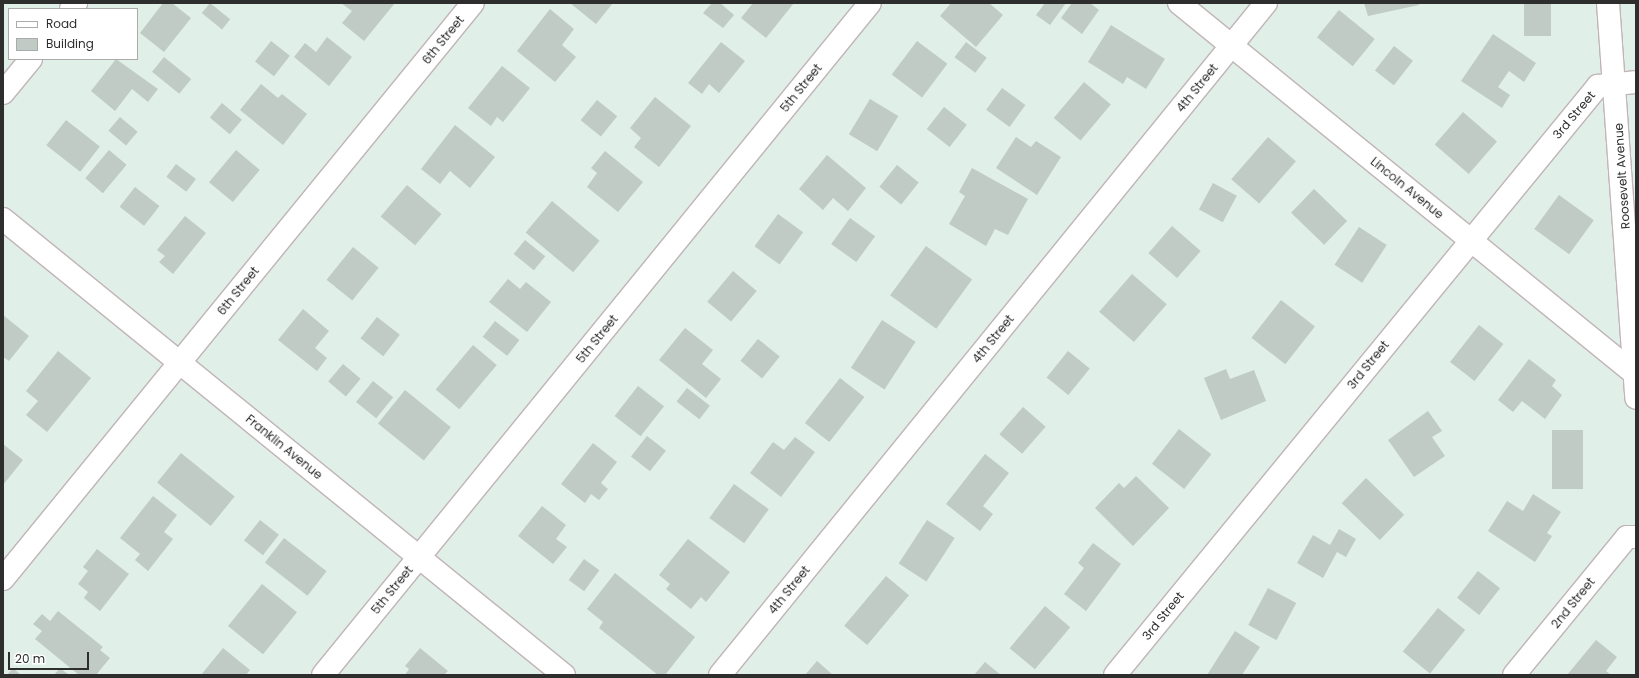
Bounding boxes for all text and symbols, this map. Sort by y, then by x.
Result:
legend [8,8,138,60]
street label: 6th Street [419,13,467,67]
text: Road [46,15,77,32]
text: Building [46,35,94,52]
street label: 5th Street [777,61,825,115]
street label: 4th Street [1173,61,1221,115]
street label: 3rd Street [1550,88,1598,142]
street label: Roosevelt Avenue [1611,123,1633,229]
street label: Lincoln Avenue [1368,154,1446,222]
street label: 6th Street [214,264,262,318]
street label: 5th Street [573,312,621,366]
street label: 4th Street [969,312,1017,366]
street label: 3rd Street [1344,338,1392,392]
street label: Franklin Avenue [243,412,325,482]
street label: 5th Street [368,563,416,617]
street label: 4th Street [765,563,813,617]
street label: 2nd Street [1548,575,1598,631]
street label: 3rd Street [1139,589,1187,643]
scale bar [10,644,91,670]
text: 20 m [15,650,45,667]

